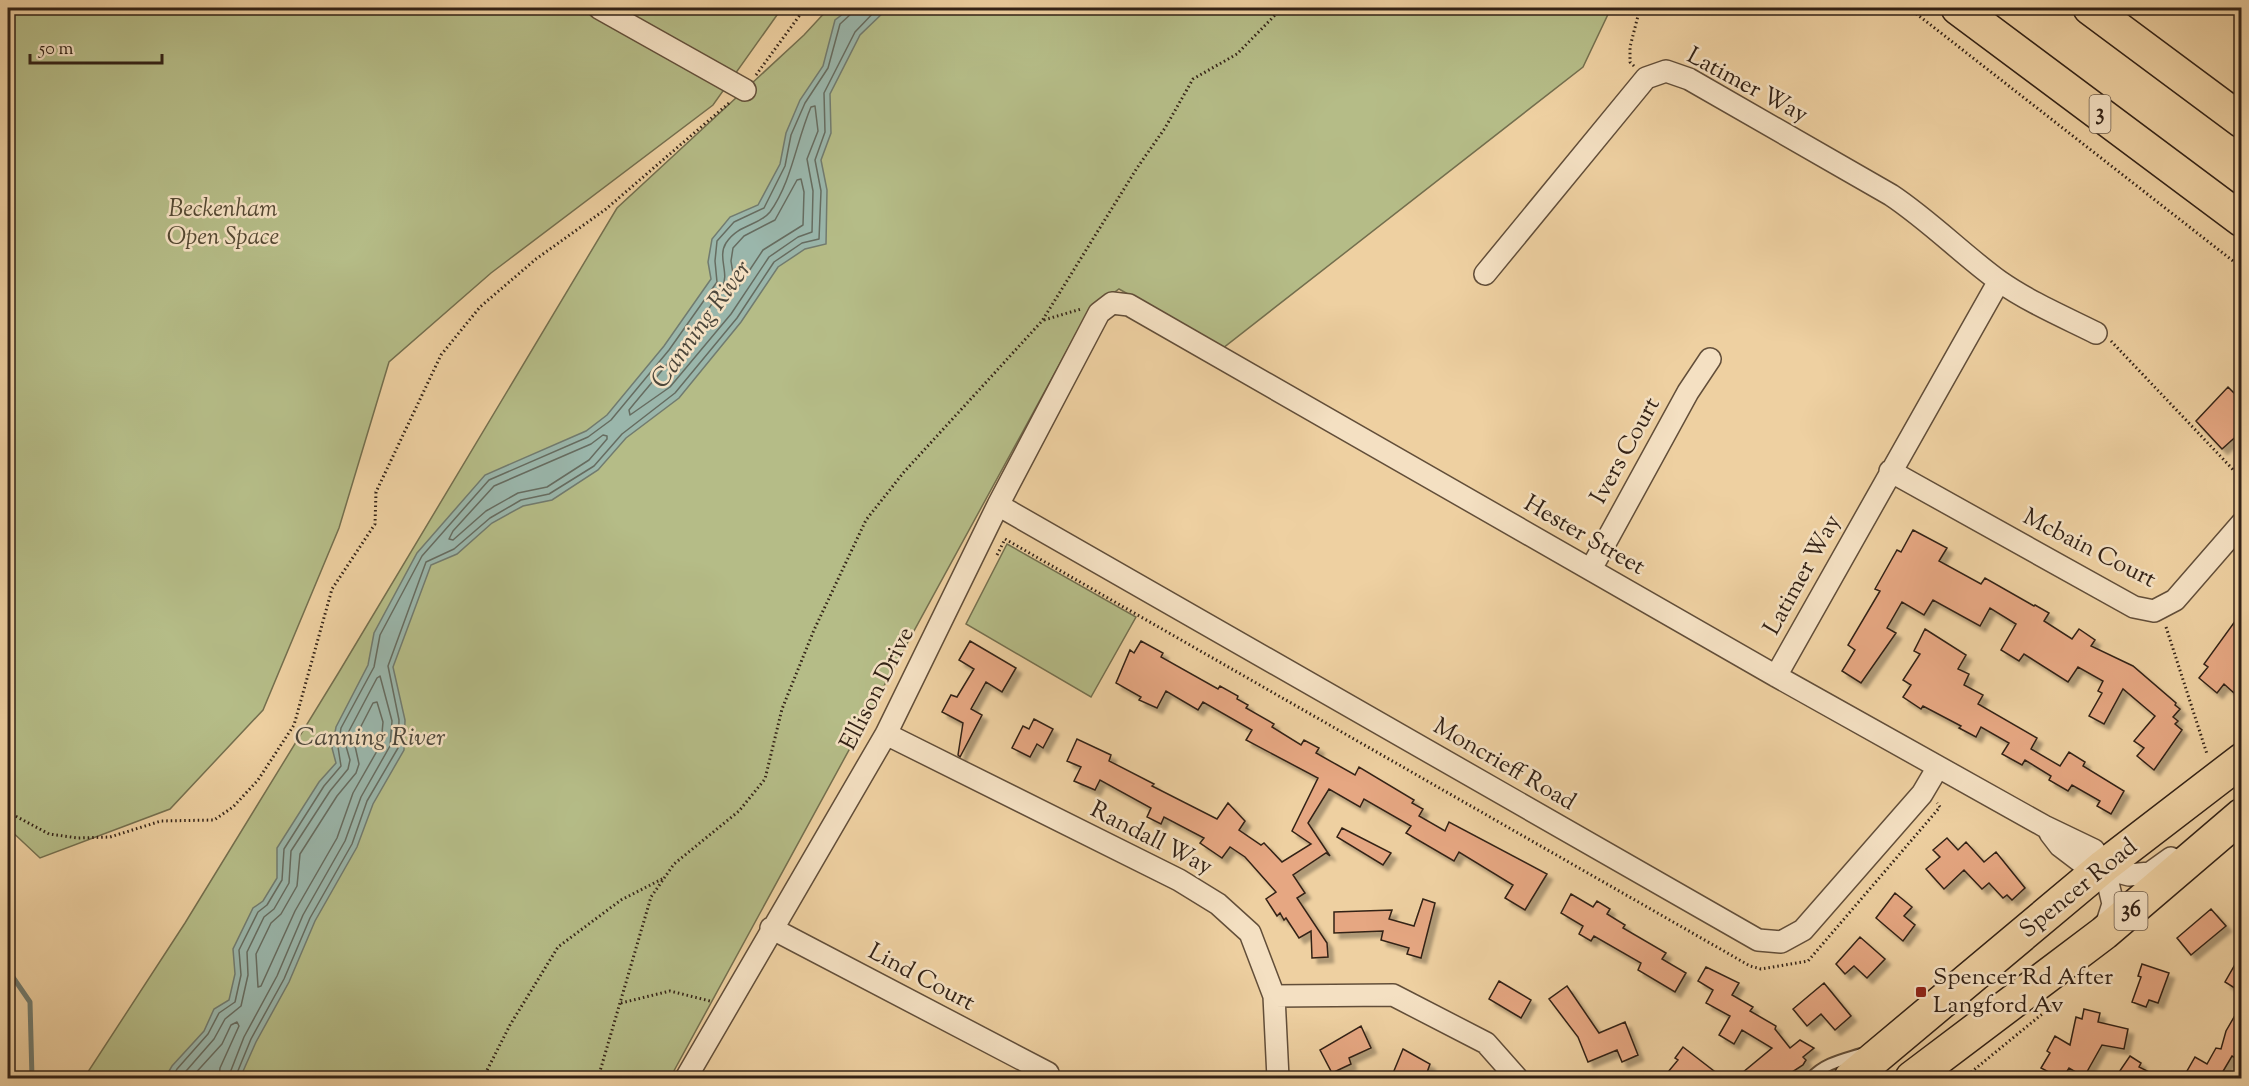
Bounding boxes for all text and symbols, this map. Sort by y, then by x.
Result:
scale bar [30,27,162,65]
text: 50 m [38,37,74,63]
street label: Latimer Way [1680,40,1814,132]
road number: 3 [2090,95,2110,133]
park label: Beckenham Open Space [167,193,279,255]
water label: Canning River [643,253,761,397]
street label: Ivers Court [1583,391,1669,511]
street label: Hester Street [1517,488,1651,584]
street label: Mcbain Court [2016,501,2162,597]
street label: Latimer Way [1756,508,1850,641]
street label: Ellison Drive [832,621,924,757]
street label: Moncrieff Road [1426,710,1582,820]
water label: Canning River [295,720,445,757]
street label: Randall Way [1084,794,1218,884]
street label: Spencer Road [2013,831,2146,947]
road number: 36 [2114,892,2148,930]
street label: Lind Court [861,936,981,1020]
place label: Spencer Rd After Langford Av [1933,961,2113,1023]
marker: Spencer Rd After Langford Av [1914,985,1928,999]

